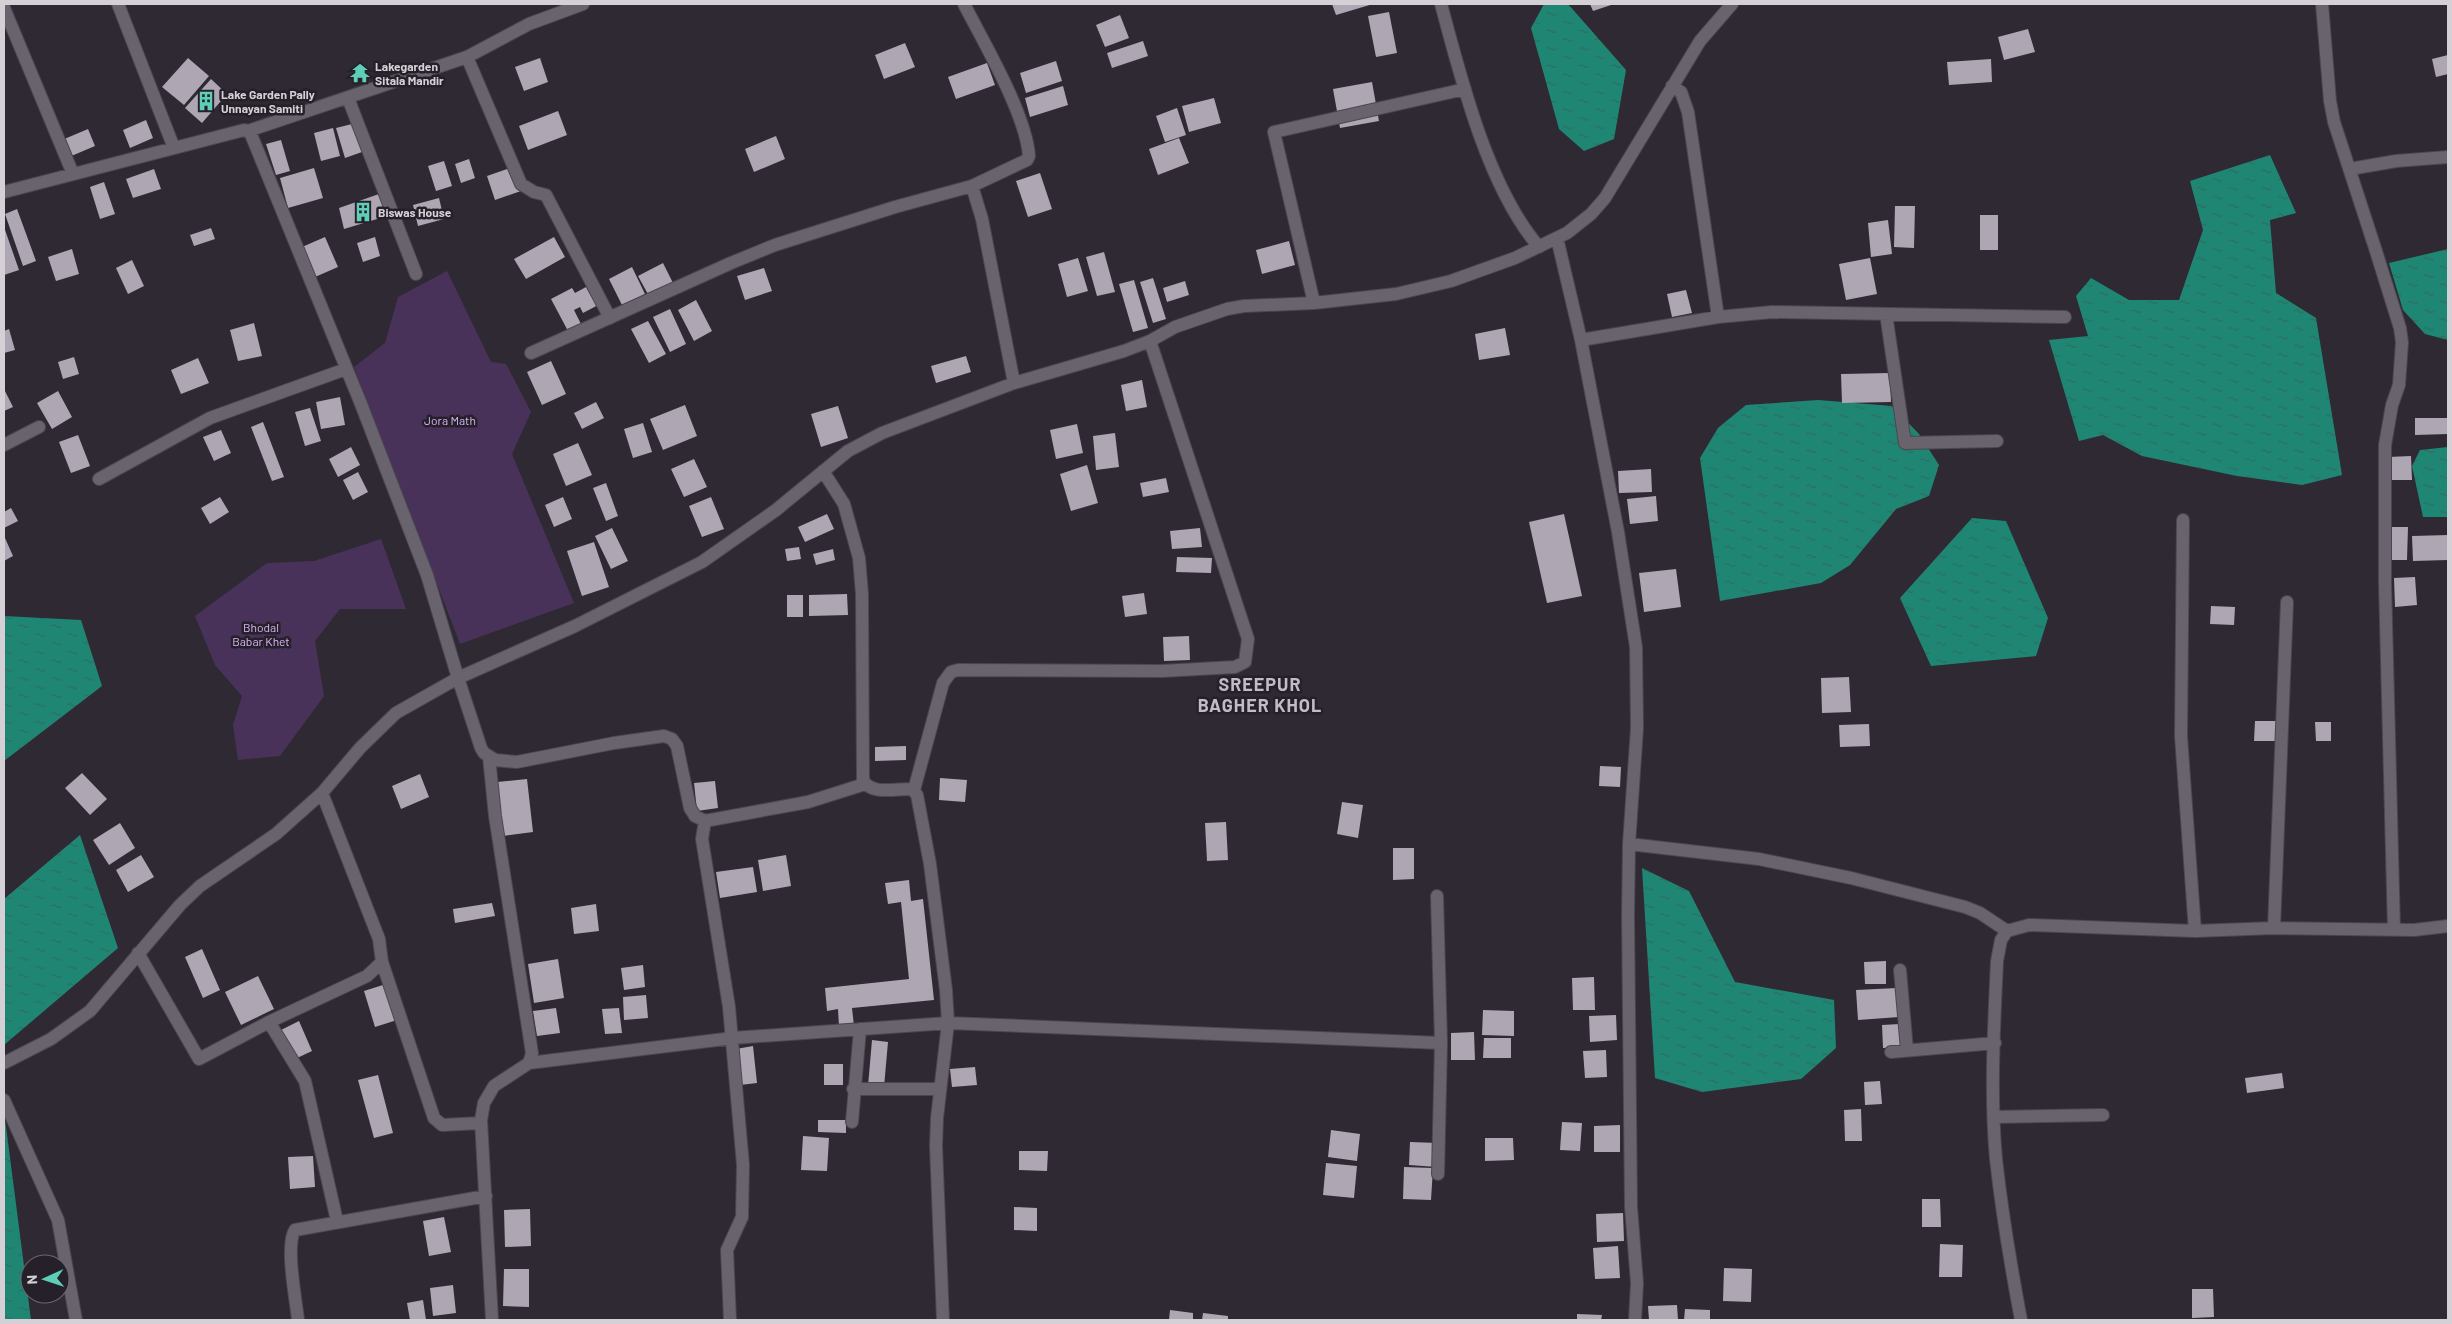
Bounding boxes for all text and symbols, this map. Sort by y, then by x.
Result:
place label: Lakegarden Sitala Mandir [375,59,444,87]
temple icon: Lakegarden Sitala Mandir [349,62,371,84]
place label: Lake Garden Pally Unnayan Samiti [221,87,315,115]
building icon: Lake Garden Pally Unnayan Samiti [195,90,217,112]
building icon: Biswas House [352,201,374,223]
place label: Biswas House [378,205,452,219]
park label: Jora Math [424,413,476,427]
park label: Bhodal Babar Khet [232,620,290,648]
district label: SREEPUR BAGHER KHOL [1198,673,1322,716]
north arrow [20,1254,70,1304]
text: N [23,1275,40,1285]

